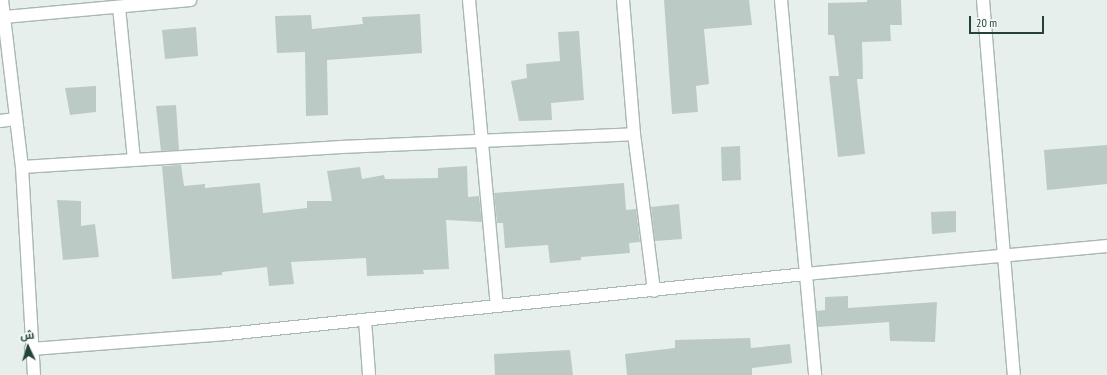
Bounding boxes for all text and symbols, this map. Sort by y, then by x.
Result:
scale bar [971,8,1046,34]
text: 20 m [976,15,997,30]
north arrow [8,327,48,367]
text: ش [20,328,35,343]

